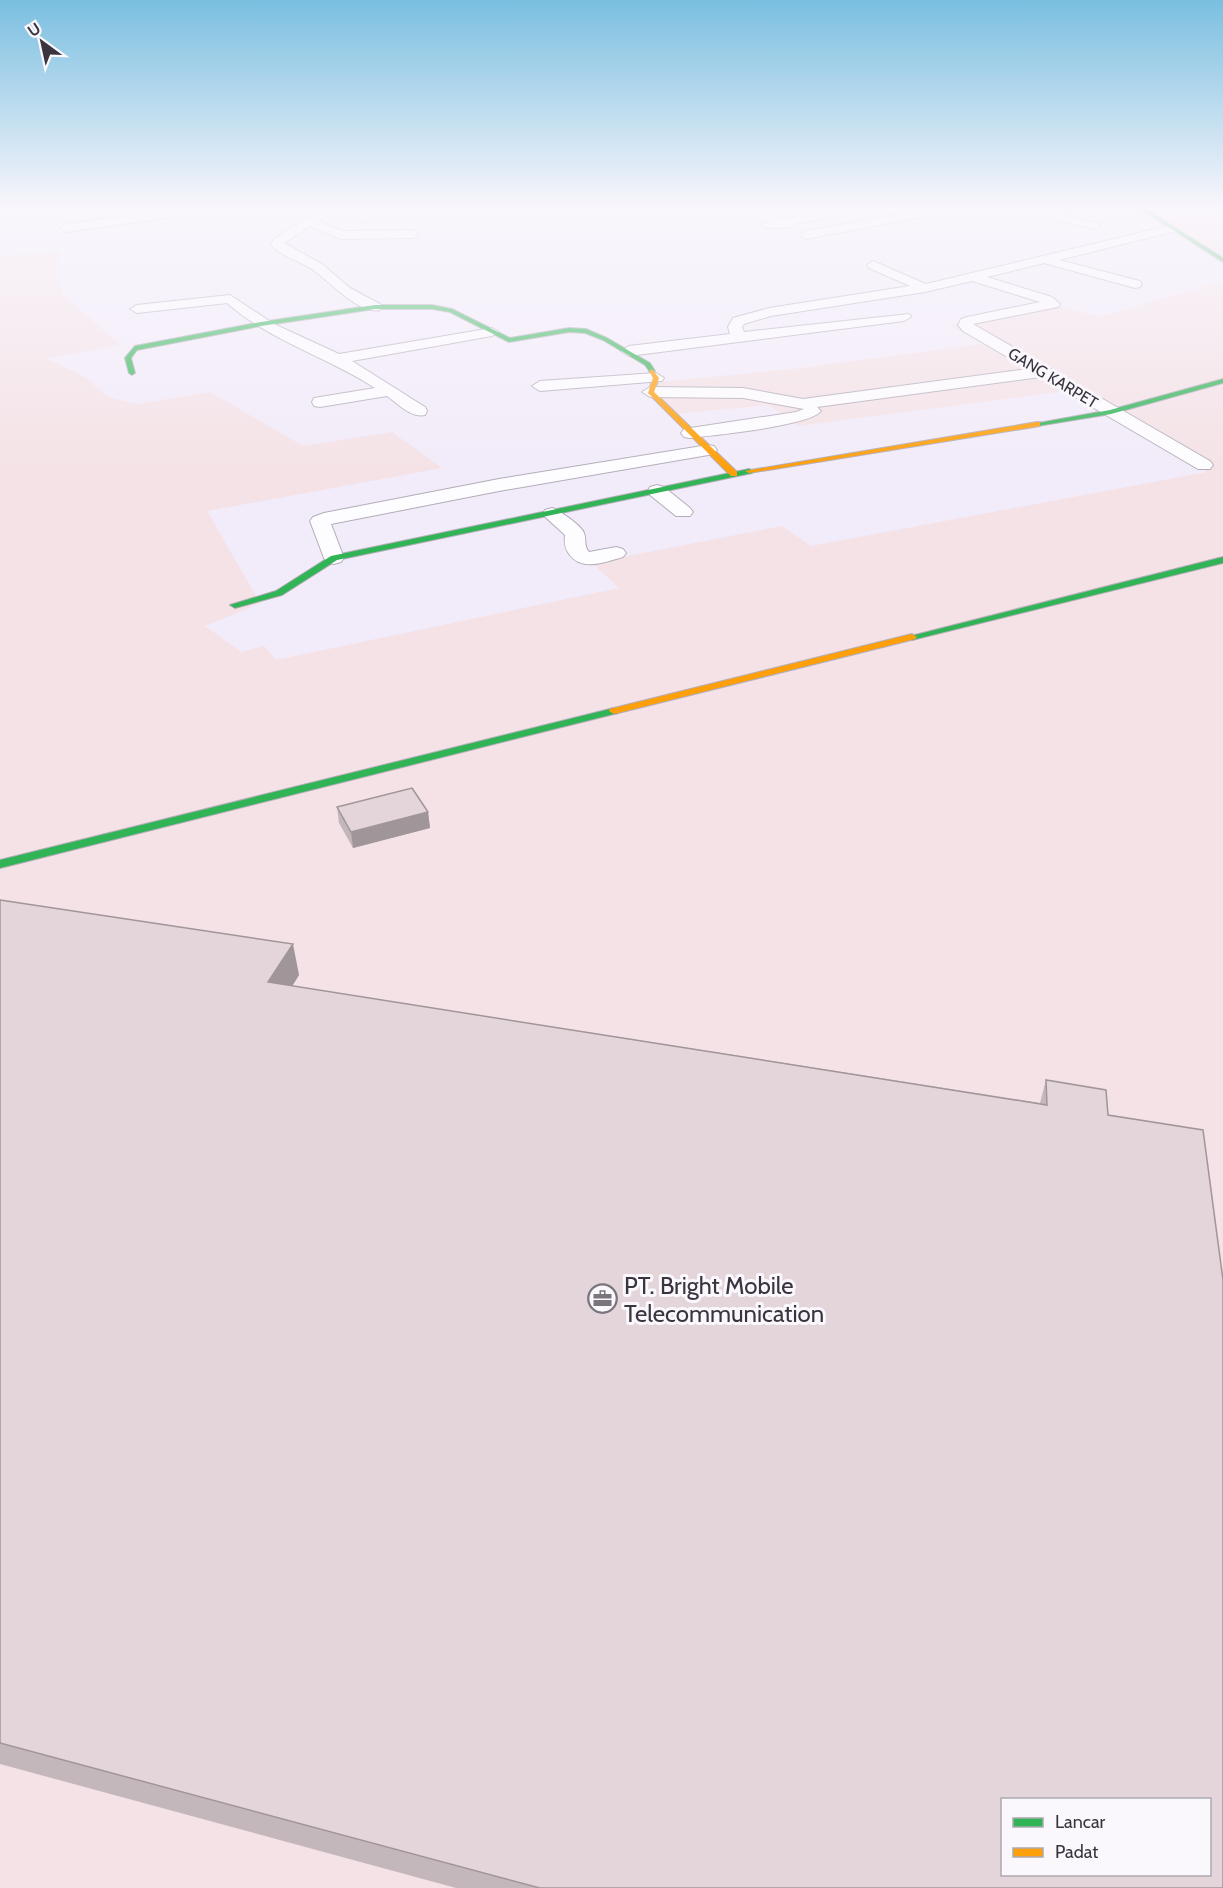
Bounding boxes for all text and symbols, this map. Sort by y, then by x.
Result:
north arrow [12,12,72,72]
text: U [24,19,44,41]
street label: GANG KARPET [1005,344,1102,412]
place label: PT. Bright Mobile Telecommunication [624,1271,824,1328]
office icon: PT. Bright Mobile Telecommunication [587,1283,619,1315]
legend [1001,1798,1211,1876]
text: Lancar [1055,1811,1106,1833]
text: Padat [1055,1841,1098,1863]

